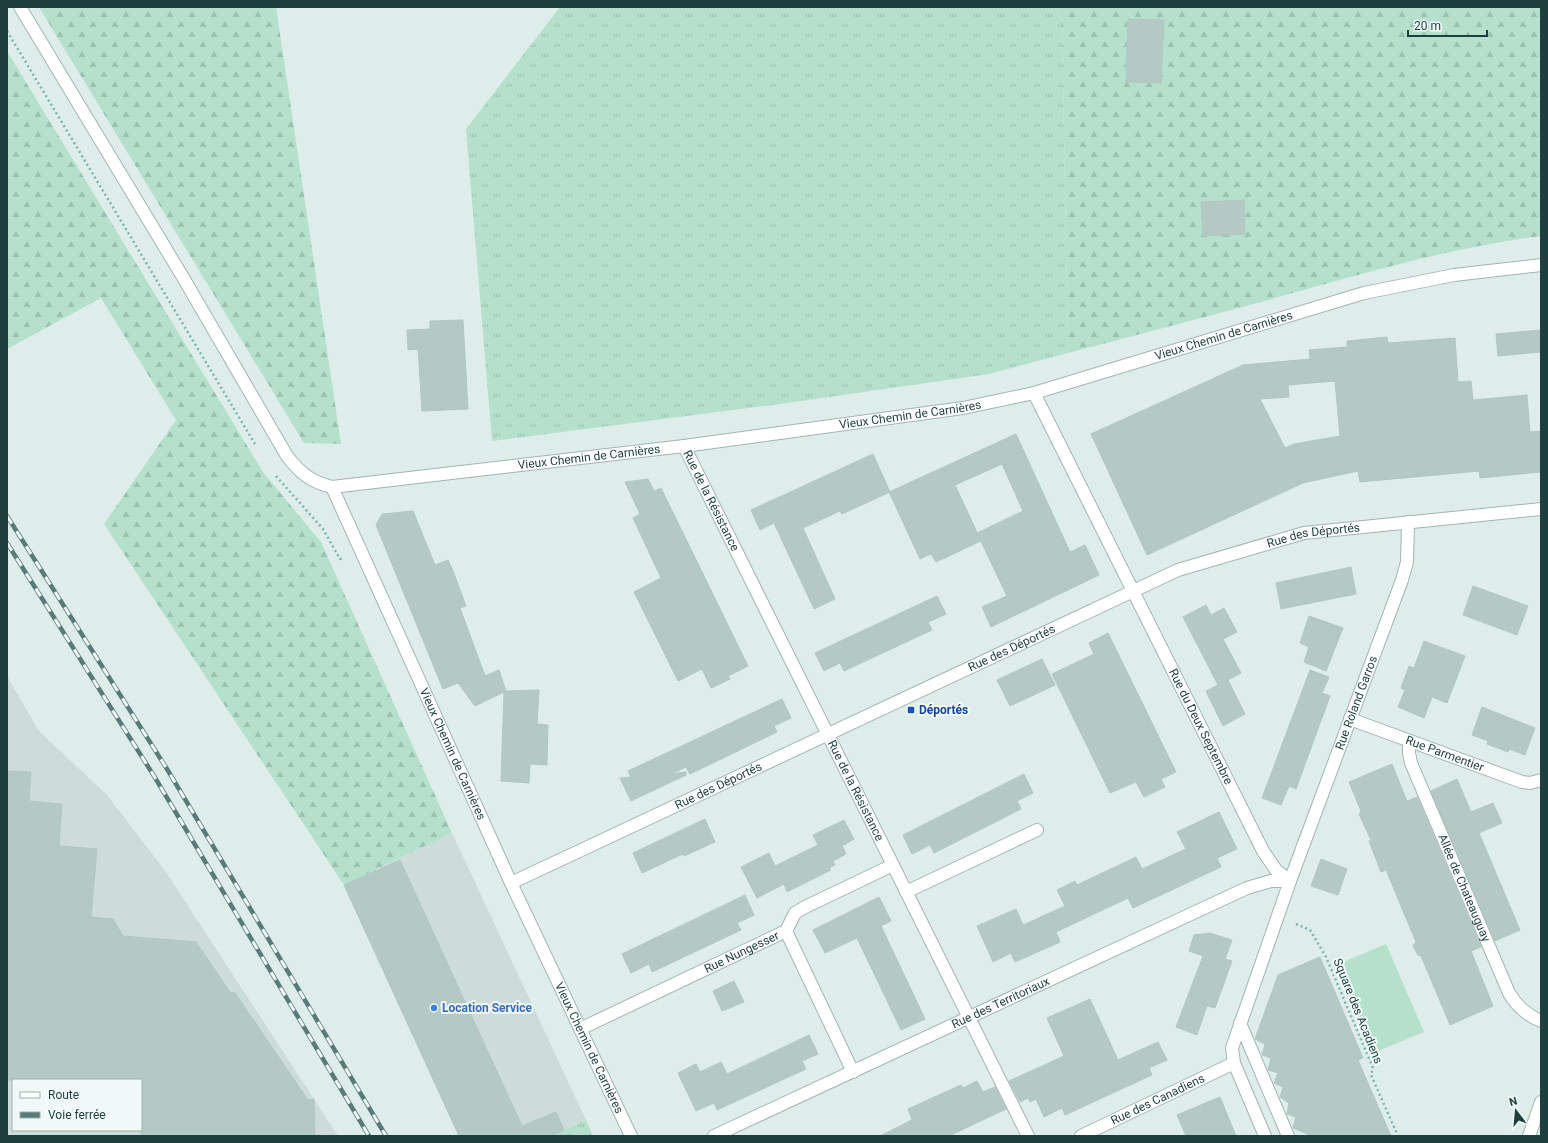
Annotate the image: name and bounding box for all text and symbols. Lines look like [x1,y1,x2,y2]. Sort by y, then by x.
scale bar [1408,12,1487,38]
text: 20 m [1414,19,1441,33]
street label: Vieux Chemin de Carnières [1153,308,1294,363]
street label: Vieux Chemin de Carnières [838,397,982,432]
street label: Vieux Chemin de Carnières [517,442,661,472]
street label: Rue de la Résistance [680,448,742,553]
street label: Rue des Déportés [1265,520,1361,551]
street label: Rue des Déportés [966,622,1057,674]
street label: Rue Roland Garros [1332,654,1380,752]
street label: Rue du Deux Septembre [1166,666,1236,787]
street label: Vieux Chemin de Carnières [417,686,489,822]
place label: Déportés [919,703,968,717]
marker: Déportés [906,705,916,715]
street label: Rue Parmentier [1404,733,1486,774]
street label: Rue de la Résistance [825,738,887,843]
street label: Rue des Déportés [673,759,764,812]
street label: Allée de Chateauguay [1435,832,1493,944]
street label: Rue Nungesser [702,928,781,976]
street label: Square des Acadiens [1330,956,1386,1066]
street label: Rue des Territoriaux [949,974,1052,1031]
street label: Vieux Chemin de Carnières [552,980,626,1116]
place label: Location Service [442,1001,533,1015]
marker: Location Service [429,1003,439,1013]
street label: Rue des Canadiens [1109,1071,1207,1128]
legend [12,1079,142,1131]
text: Route [48,1088,79,1102]
north arrow [1496,1091,1536,1131]
text: N [1508,1094,1519,1109]
text: Voie ferrée [48,1108,106,1122]

